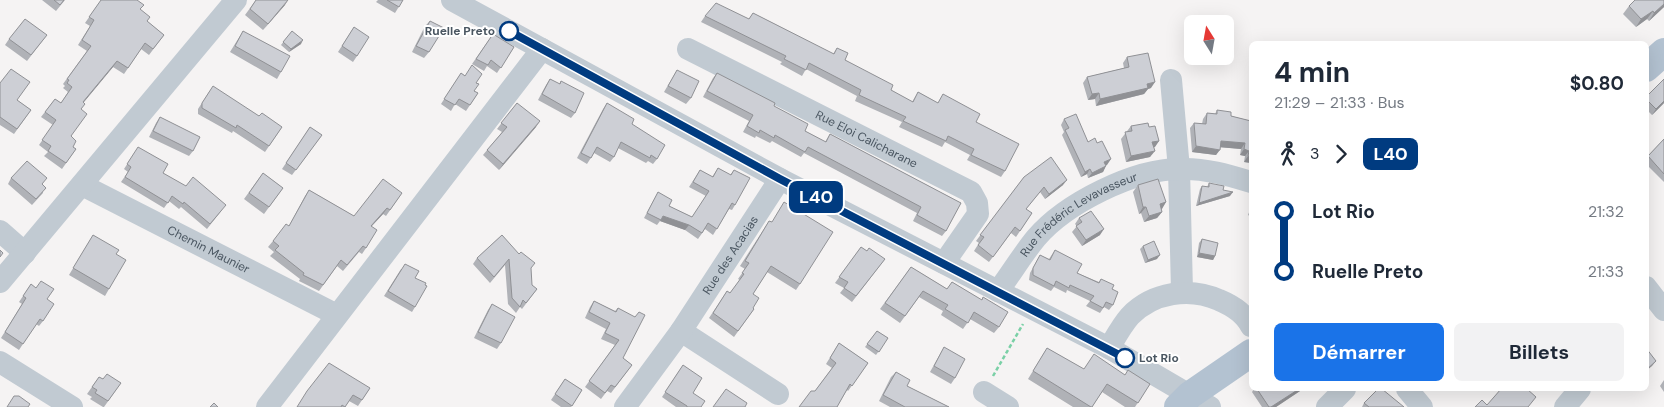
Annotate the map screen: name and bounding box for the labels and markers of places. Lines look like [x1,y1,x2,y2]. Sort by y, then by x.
marker: Ruelle Preto [499,21,519,41]
place label: Ruelle Preto [425,23,495,39]
marker: Lot Rio [1115,348,1135,368]
place label: Lot Rio [1139,350,1179,366]

